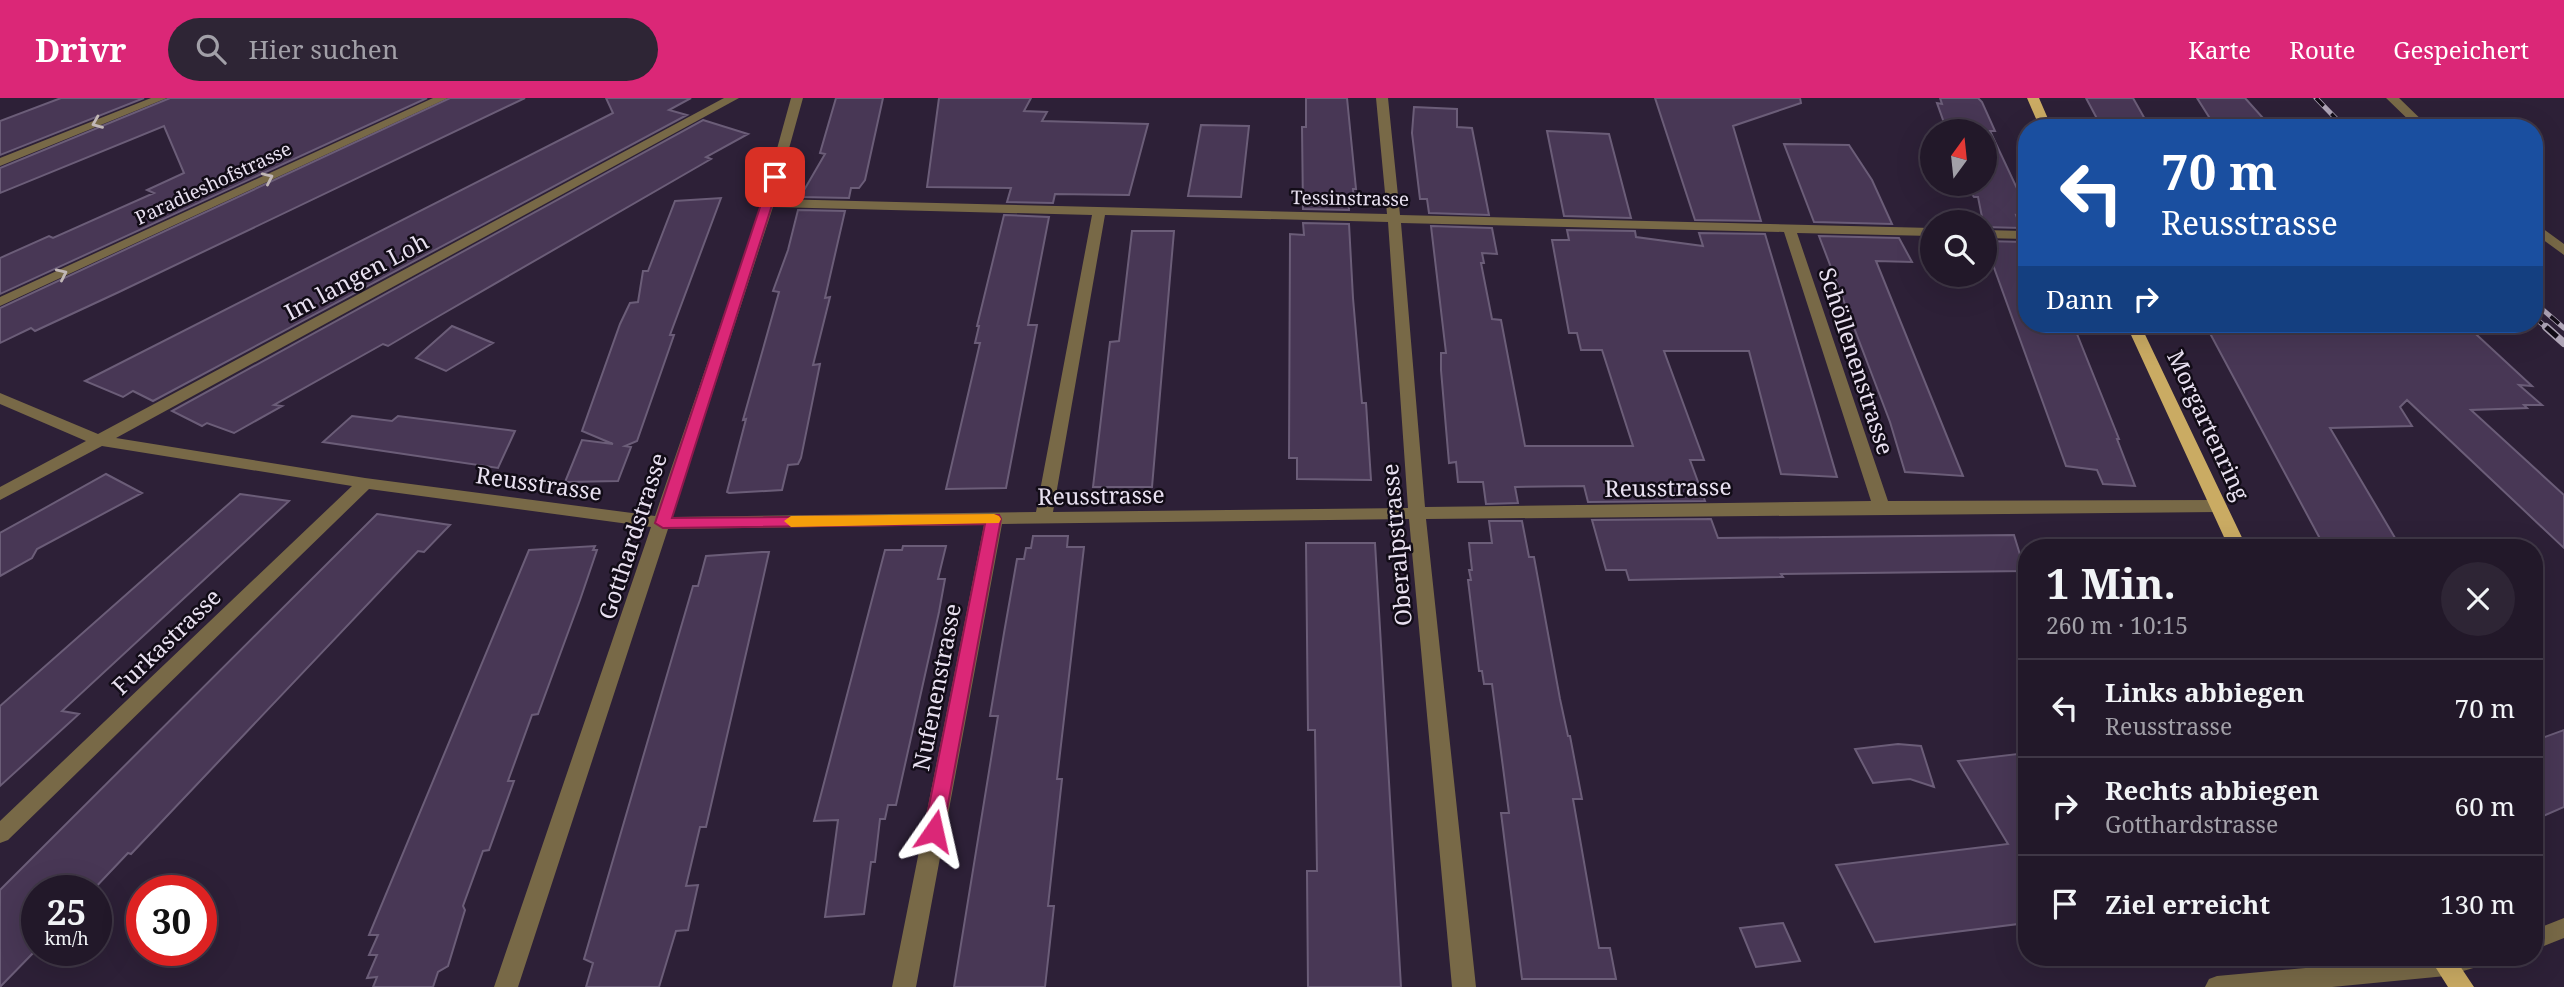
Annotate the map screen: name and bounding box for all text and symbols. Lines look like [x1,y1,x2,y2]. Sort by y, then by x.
search box [168,18,658,81]
text: Drivr [35,27,126,72]
icon: search [192,30,230,68]
text: Hier suchen [248,31,399,67]
text: Karte [2188,33,2251,66]
text: Route [2289,33,2355,66]
text: Gespeichert [2393,33,2529,66]
one-way arrow [92,115,104,129]
north arrow [1920,119,1997,196]
map controls [1920,119,1997,287]
street label: Paradieshofstrasse [131,135,295,231]
text: 70 m [2161,138,2277,204]
pin [745,147,805,207]
icon: left [2046,147,2137,238]
icon: arrive [756,158,794,196]
one-way arrow [261,172,273,186]
street label: Tessinstrasse [1291,184,1409,212]
text: Reusstrasse [2161,201,2338,244]
button: search [1920,210,1997,287]
street label: Im langen Loh [278,225,434,327]
street label: Schöllenenstrasse [1812,263,1902,459]
one-way arrow [55,268,67,282]
icon: right [2127,280,2165,318]
text: Dann [2046,281,2113,317]
street label: Morgartenring [2160,345,2258,506]
street label: Gotthardstrasse [590,449,674,623]
street label: Reusstrasse [474,458,604,508]
street label: Oberalpstrasse [1373,462,1419,628]
street label: Reusstrasse [1604,470,1732,504]
street label: Reusstrasse [1037,478,1165,512]
text: 1 Min. [2046,554,2176,611]
button: close [2441,562,2515,636]
street label: Furkastrasse [104,581,228,701]
street label: Nufenenstrasse [904,601,968,773]
text: 260 m · 10:15 [2046,609,2188,641]
text: Links abbiegen [2105,674,2304,710]
icon: left [2046,689,2084,727]
text: 70 m [2455,690,2515,726]
text: Reusstrasse [2105,710,2232,742]
text: Rechts abbiegen [2105,772,2319,808]
icon: right [2046,787,2084,825]
text: 60 m [2455,788,2515,824]
position arrow [897,794,971,868]
text: Gotthardstrasse [2105,808,2278,840]
speed limit sign: 30 [126,875,217,966]
icon: arrive [2046,885,2084,923]
text: Ziel erreicht [2105,886,2270,922]
text: 130 m [2440,886,2515,922]
text: 25 [47,888,86,935]
text: km/h [44,926,89,950]

